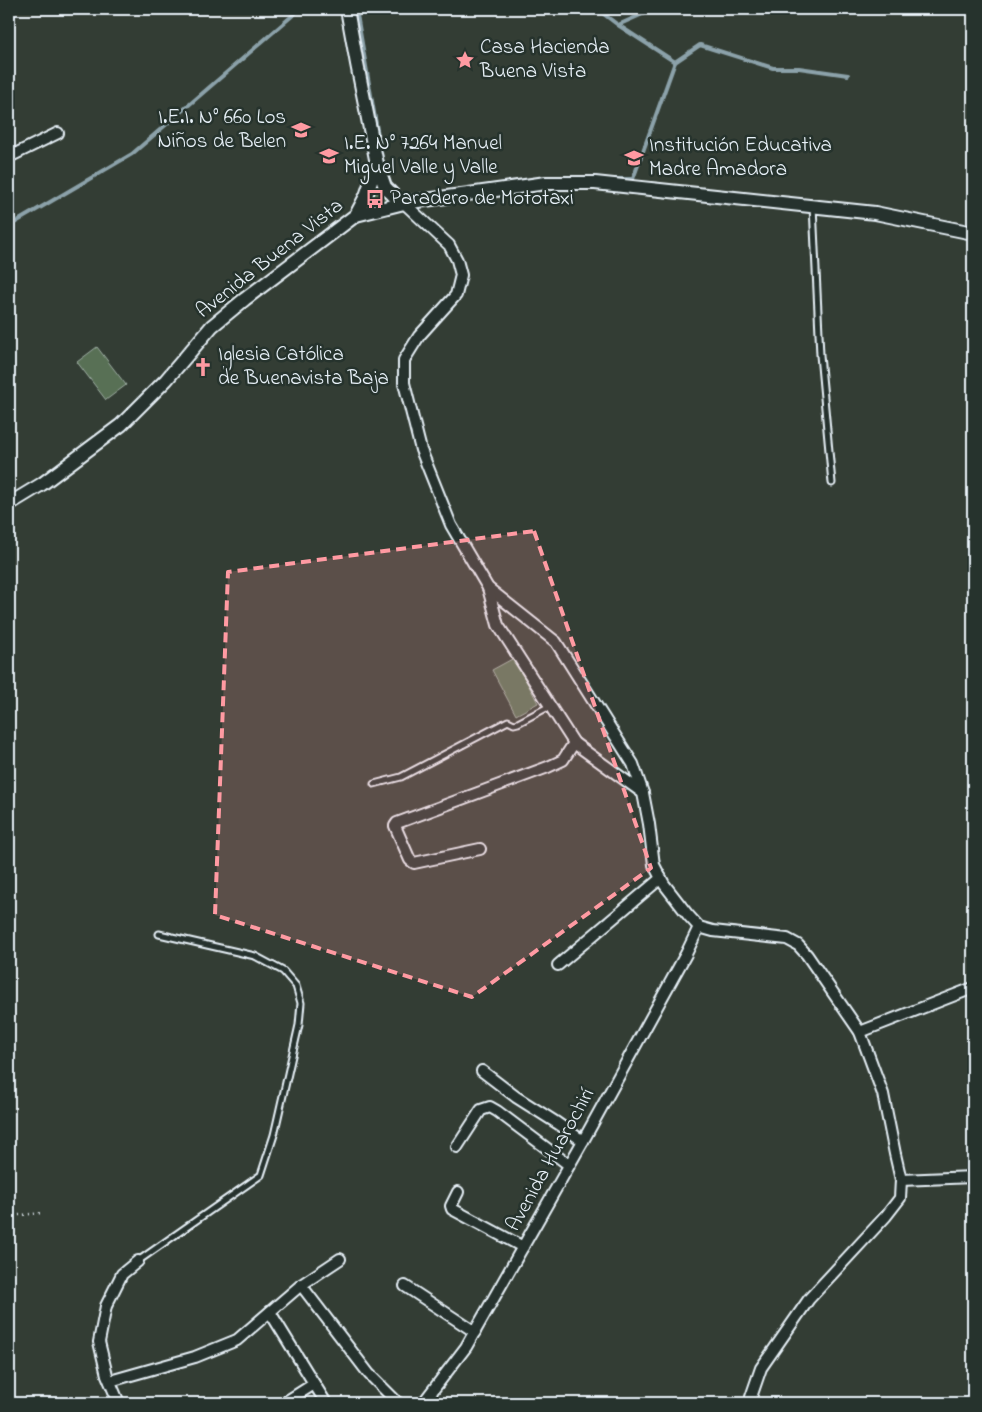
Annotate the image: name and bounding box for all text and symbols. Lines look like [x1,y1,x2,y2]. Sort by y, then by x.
place label: Casa Hacienda Buena Vista [479,33,610,87]
place icon: Casa Hacienda Buena Vista [454,49,476,71]
place label: I.E.I. N° 660 Los Niños de Belen [158,103,286,157]
school or university icon: I.E.I. N° 660 Los Niños de Belen [290,119,312,141]
place label: I.E. N° 7264 Manuel Miguel Valle y Valle [344,129,502,185]
place label: Institución Educativa Madre Amadora [649,131,832,185]
school or university icon: I.E. N° 7264 Manuel Miguel Valle y Valle [318,145,340,167]
school or university icon: Institución Educativa Madre Amadora [623,147,645,169]
place label: Paradero de Mototaxi [390,184,574,214]
bus stop icon: Paradero de Mototaxi [364,188,386,210]
street label: Avenida Buena Vista [190,192,350,326]
place label: Iglesia Católica de Buenavista Baja [218,340,389,394]
church icon: Iglesia Católica de Buenavista Baja [192,356,214,378]
street label: Avenida Huarochirí [499,1083,603,1237]

